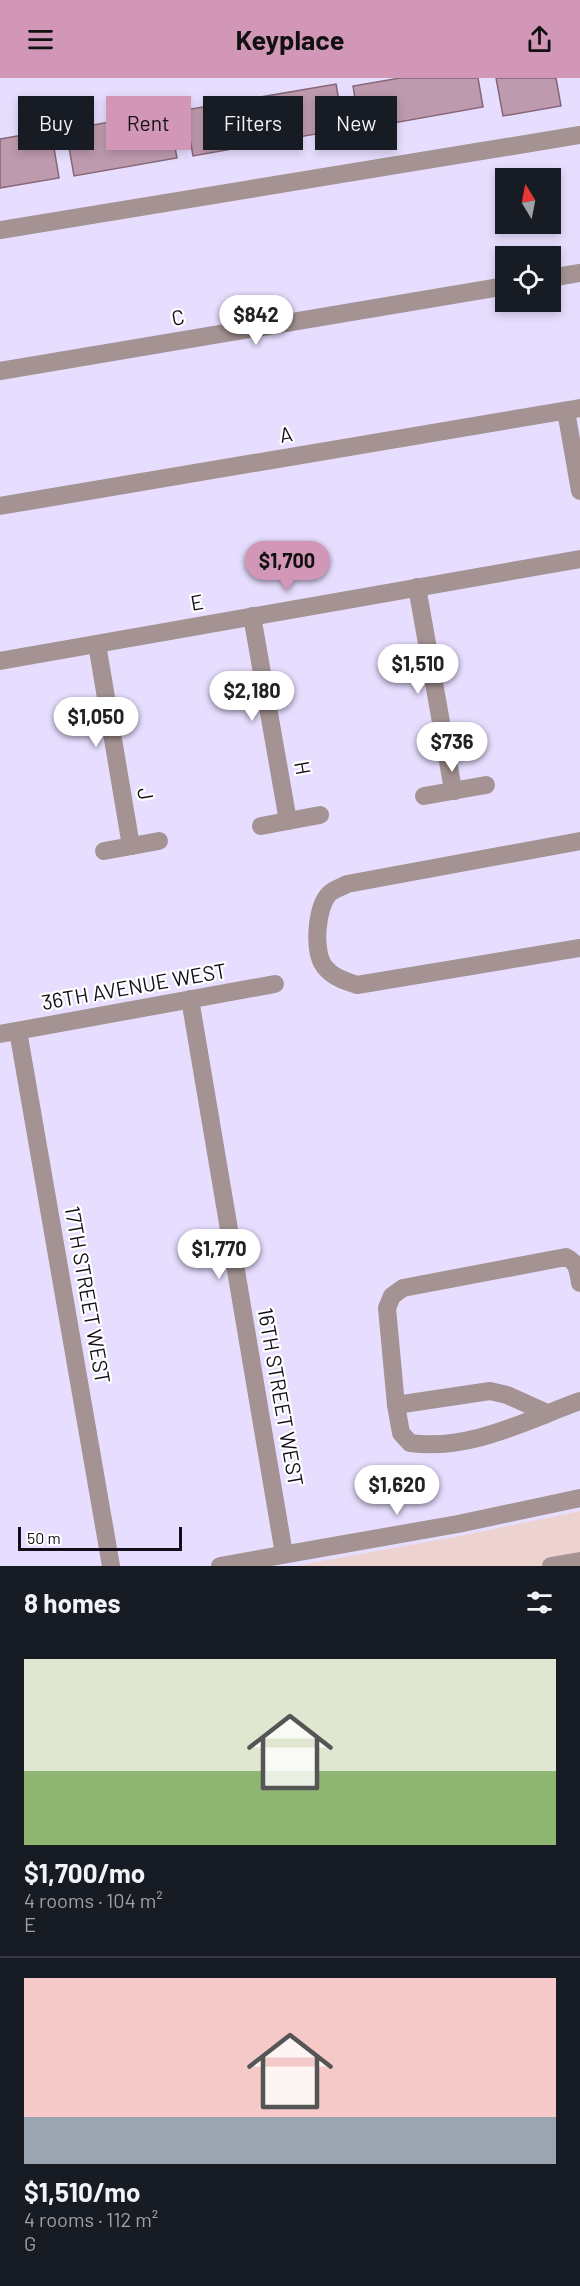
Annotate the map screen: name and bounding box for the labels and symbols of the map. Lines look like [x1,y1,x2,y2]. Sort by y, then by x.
north arrow [495,168,561,234]
pin: $842 [220,295,292,346]
street label: C [169,303,186,330]
street label: A [277,420,294,447]
pin: $1,700 [238,541,336,592]
street label: E [188,588,205,615]
pin: $1,510 [369,644,467,695]
pin: $2,180 [203,671,301,722]
pin: $1,050 [47,697,145,748]
pin: $736 [416,722,488,773]
street label: H [290,759,317,777]
street label: J [133,786,160,802]
street label: 36TH AVENUE WEST [39,957,228,1014]
street label: 17TH STREET WEST [61,1204,116,1386]
pin: $1,770 [170,1229,268,1280]
street label: 16TH STREET WEST [253,1306,309,1488]
pin: $1,620 [348,1465,446,1516]
scale bar [18,1524,182,1552]

